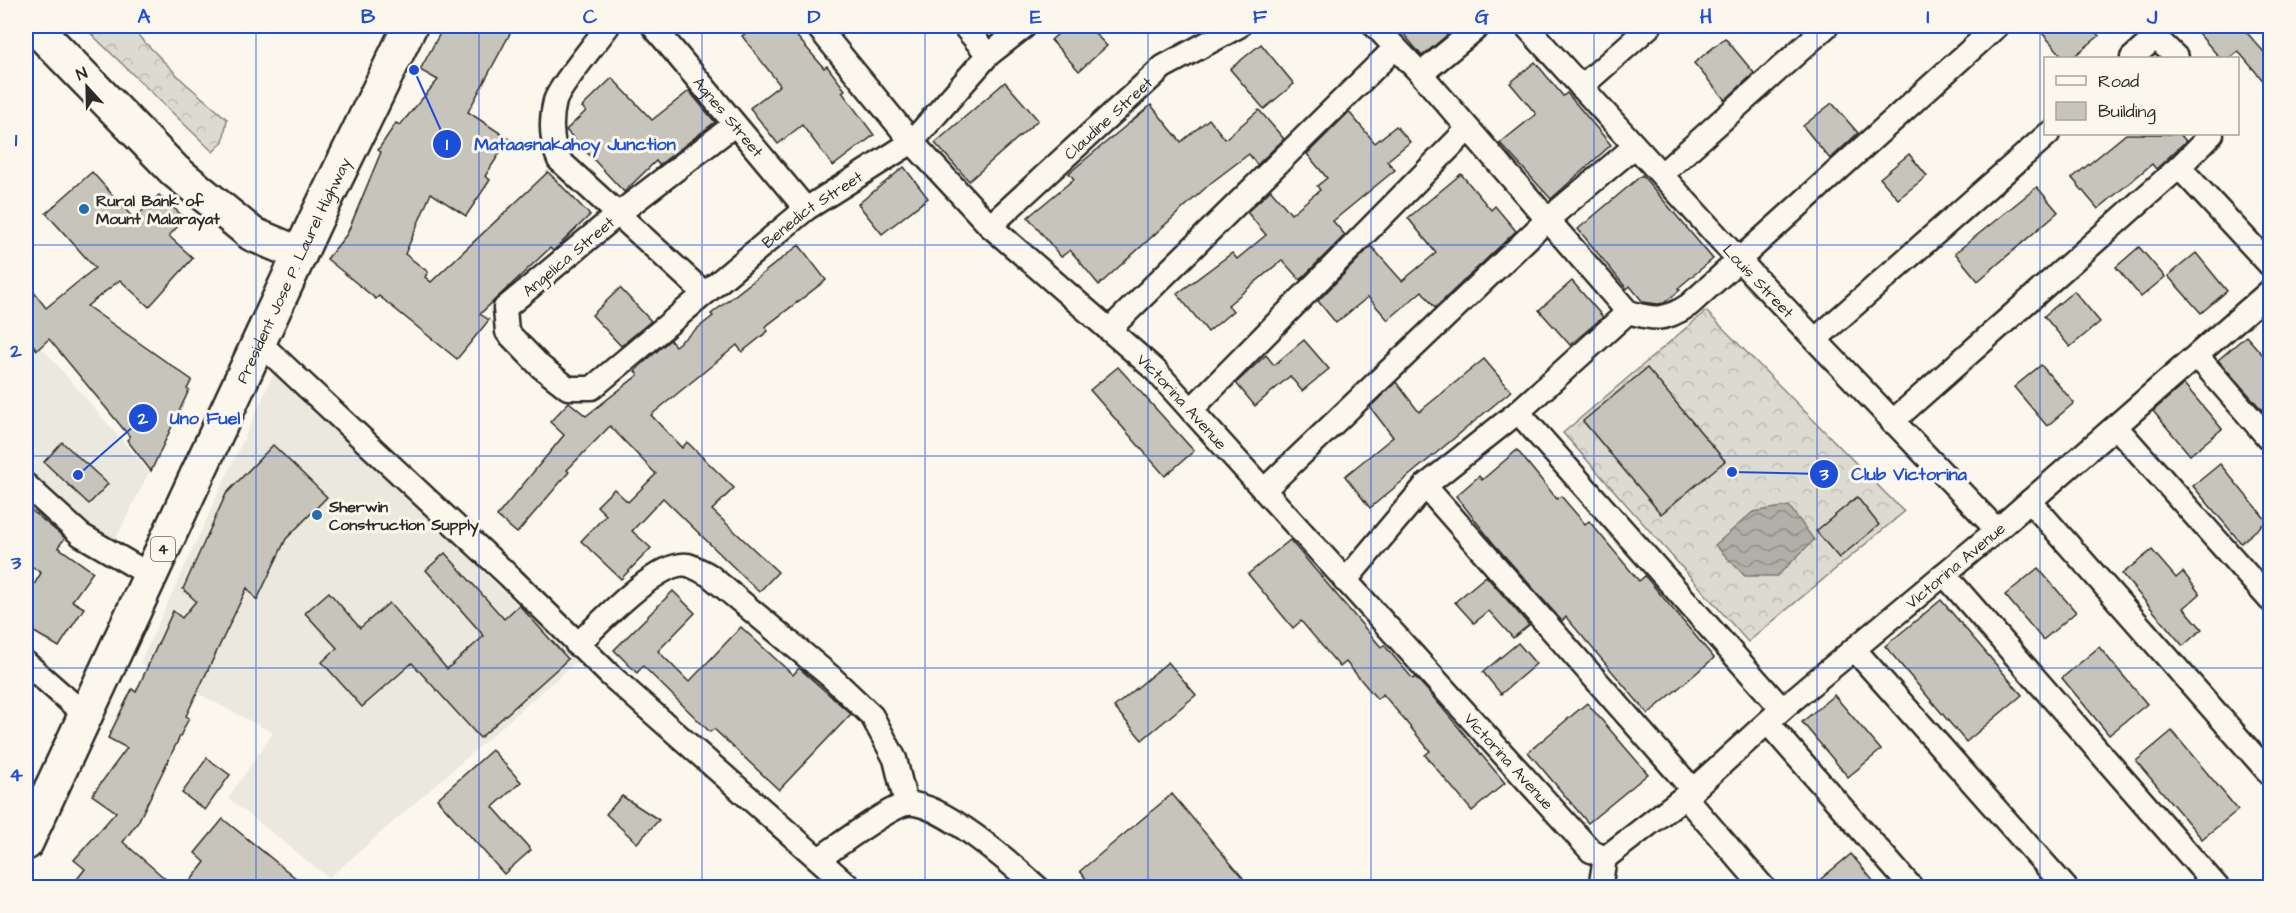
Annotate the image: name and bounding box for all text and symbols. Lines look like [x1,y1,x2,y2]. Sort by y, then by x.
text: A [138,3,151,31]
text: B [361,3,376,31]
text: C [583,3,598,31]
text: D [808,3,821,31]
text: E [1030,3,1042,31]
text: F [1253,3,1268,31]
text: G [1475,3,1489,31]
text: H [1700,3,1712,31]
text: I [1926,3,1930,31]
text: J [2146,3,2158,31]
north arrow [57,57,117,117]
legend [2044,57,2239,135]
text: N [73,62,91,86]
text: Road [2098,69,2139,94]
street label: Agnes Street [688,72,768,163]
street label: Claudine Street [1059,72,1158,165]
text: Building [2098,99,2156,125]
text: 1 [15,126,18,154]
callout: Mataasnakahoy Junction [432,126,687,162]
text: 1 [446,132,449,157]
text: Mataasnakahoy Junction [474,132,676,158]
street label: President Jose P. Laurel Highway [231,154,357,387]
street label: Benedict Street [757,166,867,254]
place label: Rural Bank of Mount Malarayat [96,190,220,231]
marker: Rural Bank of Mount Malarayat [77,202,91,216]
street label: Angelica Street [518,211,620,303]
street label: Louis Street [1718,240,1799,323]
text: 2 [9,337,22,365]
street label: Victorina Avenue [1132,349,1232,455]
callout: Uno Fuel [128,400,252,436]
text: 2 [137,406,149,431]
text: Uno Fuel [170,406,240,431]
callout: Club Victorina [1809,456,1979,492]
text: 3 [1818,462,1829,487]
text: Club Victorina [1851,462,1968,487]
place label: Sherwin Construction Supply [328,496,479,537]
marker: Sherwin Construction Supply [310,508,324,522]
street label: Victorina Avenue [1901,518,2011,614]
road number: 4 [151,537,175,561]
text: 3 [10,549,22,577]
street label: Victorina Avenue [1459,708,1558,815]
text: 4 [9,761,23,789]

